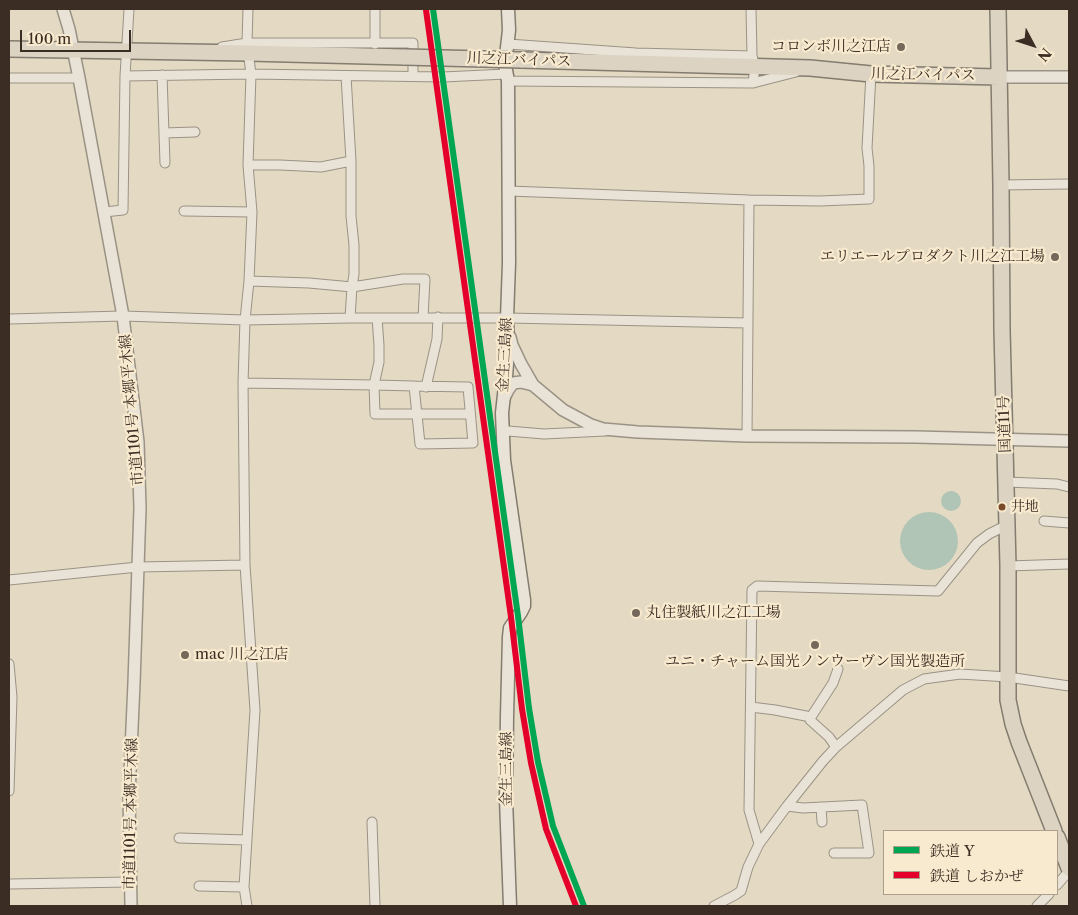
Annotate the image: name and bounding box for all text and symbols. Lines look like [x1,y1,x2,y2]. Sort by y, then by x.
scale bar [22,20,134,52]
north arrow [1008,20,1058,70]
text: 100 m [28,29,71,48]
place label: コロンボ川之江店 [771,38,891,56]
marker: コロンボ川之江店 [895,41,907,53]
text: N [1034,44,1055,65]
street label: 川之江バイパス [466,49,572,71]
street label: 川之江バイパス [870,65,976,85]
place label: エリエールプロダクト川之江工場 [820,248,1045,266]
marker: エリエールプロダクト川之江工場 [1049,251,1061,263]
street label: 金生三島線 [494,317,516,393]
street label: 市道1101号 本郷平木線 [116,333,148,487]
street label: 国道11号 [995,395,1015,453]
place label: 井地 [1011,499,1039,515]
marker: 井地 [997,502,1007,512]
place label: 丸住製紙川之江工場 [646,604,781,622]
marker: 丸住製紙川之江工場 [630,607,642,619]
marker: ユニ・チャーム国光ノンウーヴン国光製造所 [809,639,821,651]
place label: mac 川之江店 [195,646,289,664]
marker: mac 川之江店 [179,649,191,661]
place label: ユニ・チャーム国光ノンウーヴン国光製造所 [665,653,965,671]
street label: 金生三島線 [498,732,516,806]
street label: 市道1101号 本郷平木線 [121,738,141,890]
legend [883,830,1058,895]
text: 鉄道 Y [930,841,975,860]
text: 鉄道 しおかぜ [930,866,1024,885]

